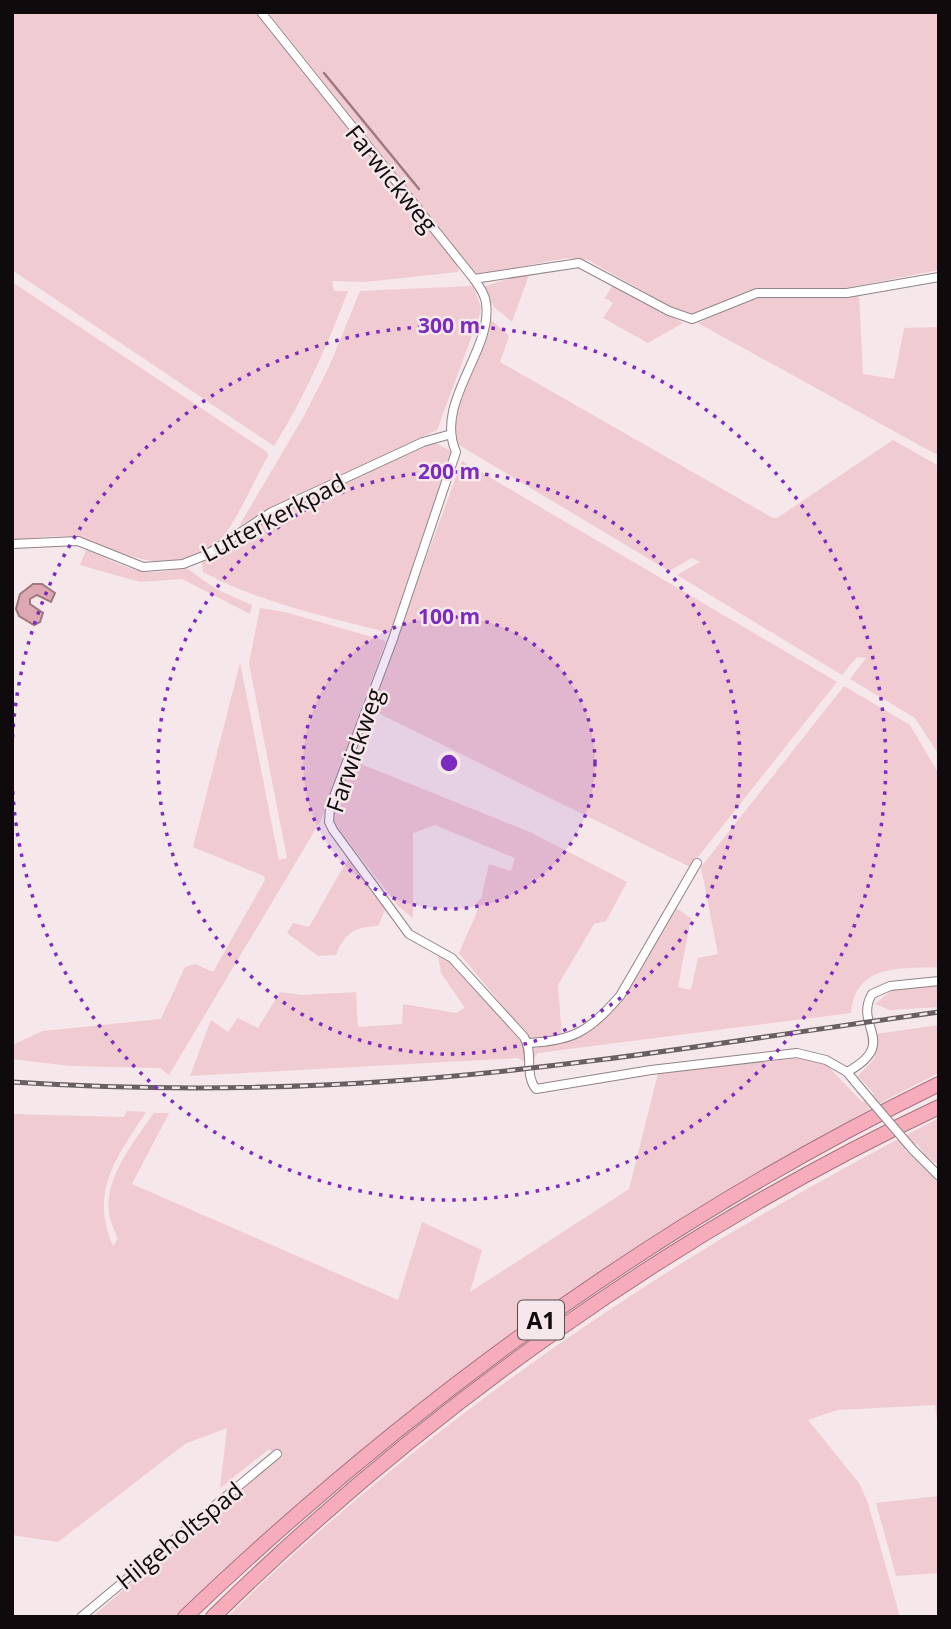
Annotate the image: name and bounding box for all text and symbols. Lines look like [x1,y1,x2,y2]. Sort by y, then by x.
street label: Farwickweg [338,117,446,239]
text: 300 m [418,311,480,339]
text: 200 m [418,457,480,485]
street label: Lutterkerkpad [195,465,351,569]
text: 100 m [418,602,480,630]
street label: Farwickweg [317,683,391,817]
centre of rings [437,751,461,775]
road number: A1 [518,1301,564,1340]
street label: Hilgeholtspad [109,1474,249,1596]

